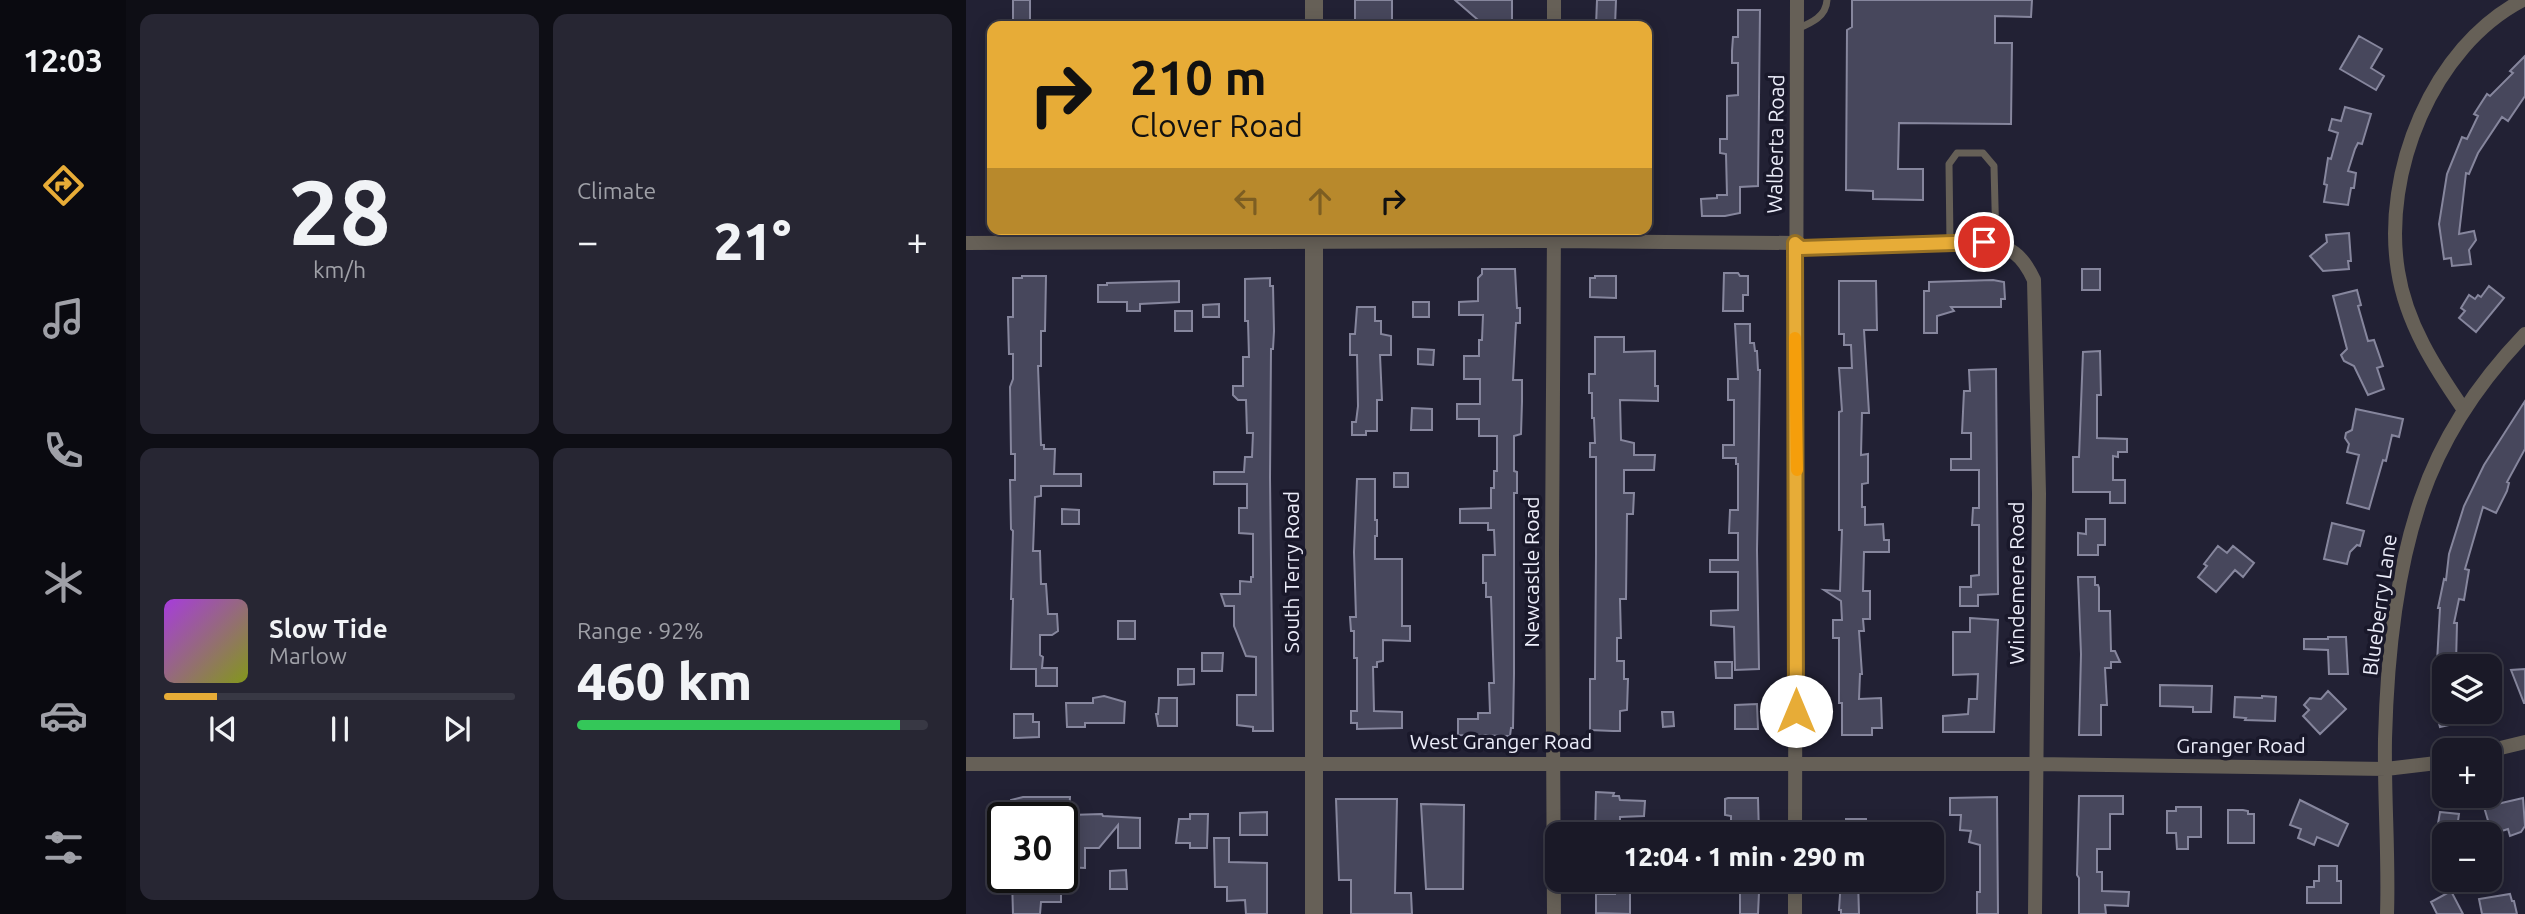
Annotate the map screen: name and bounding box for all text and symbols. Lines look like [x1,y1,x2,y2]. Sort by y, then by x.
text: 12:03 [23,42,103,78]
icon: right [1015,49,1106,140]
text: 210 m [1130,49,1267,104]
street label: Walberta Road [1762,74,1788,214]
text: Clover Road [1130,107,1303,143]
text: 28 [288,160,391,262]
icon: directions [39,161,88,210]
text: Climate [577,178,656,203]
icon: left [1228,182,1266,220]
icon: ahead [1301,182,1339,220]
icon: right [1374,182,1412,220]
text: 21° [714,212,791,270]
pin [1954,212,2014,272]
text: − [577,220,598,262]
text: + [907,220,928,262]
icon: arrive [1965,223,2003,261]
text: km/h [313,257,366,282]
icon: music [39,294,88,343]
icon: phone [39,426,88,475]
street label: South Terry Road [1279,491,1303,653]
street label: Newcastle Road [1519,496,1543,648]
street label: Windemere Road [2004,501,2028,665]
street label: Blueberry Lane [2357,533,2401,677]
icon: climate [39,558,88,607]
text: Slow Tide [269,614,388,643]
text: Range · 92% [577,618,704,643]
text: Marlow [269,643,347,668]
text: 460 km [577,652,752,710]
map controls [2432,654,2502,892]
button: layers [2432,654,2502,724]
position arrow [1759,674,1833,748]
icon: car [39,691,88,740]
icon: previous [204,710,242,748]
icon: pause [321,710,359,748]
icon: next [438,710,476,748]
street label: West Granger Road [1410,729,1592,753]
street label: Granger Road [2176,733,2306,757]
button: + [2432,738,2502,808]
speed limit sign: 30 [987,802,1078,893]
button: − [2432,822,2502,892]
icon: filters [39,823,88,872]
text: 12:04 · 1 min · 290 m [1624,842,1865,871]

